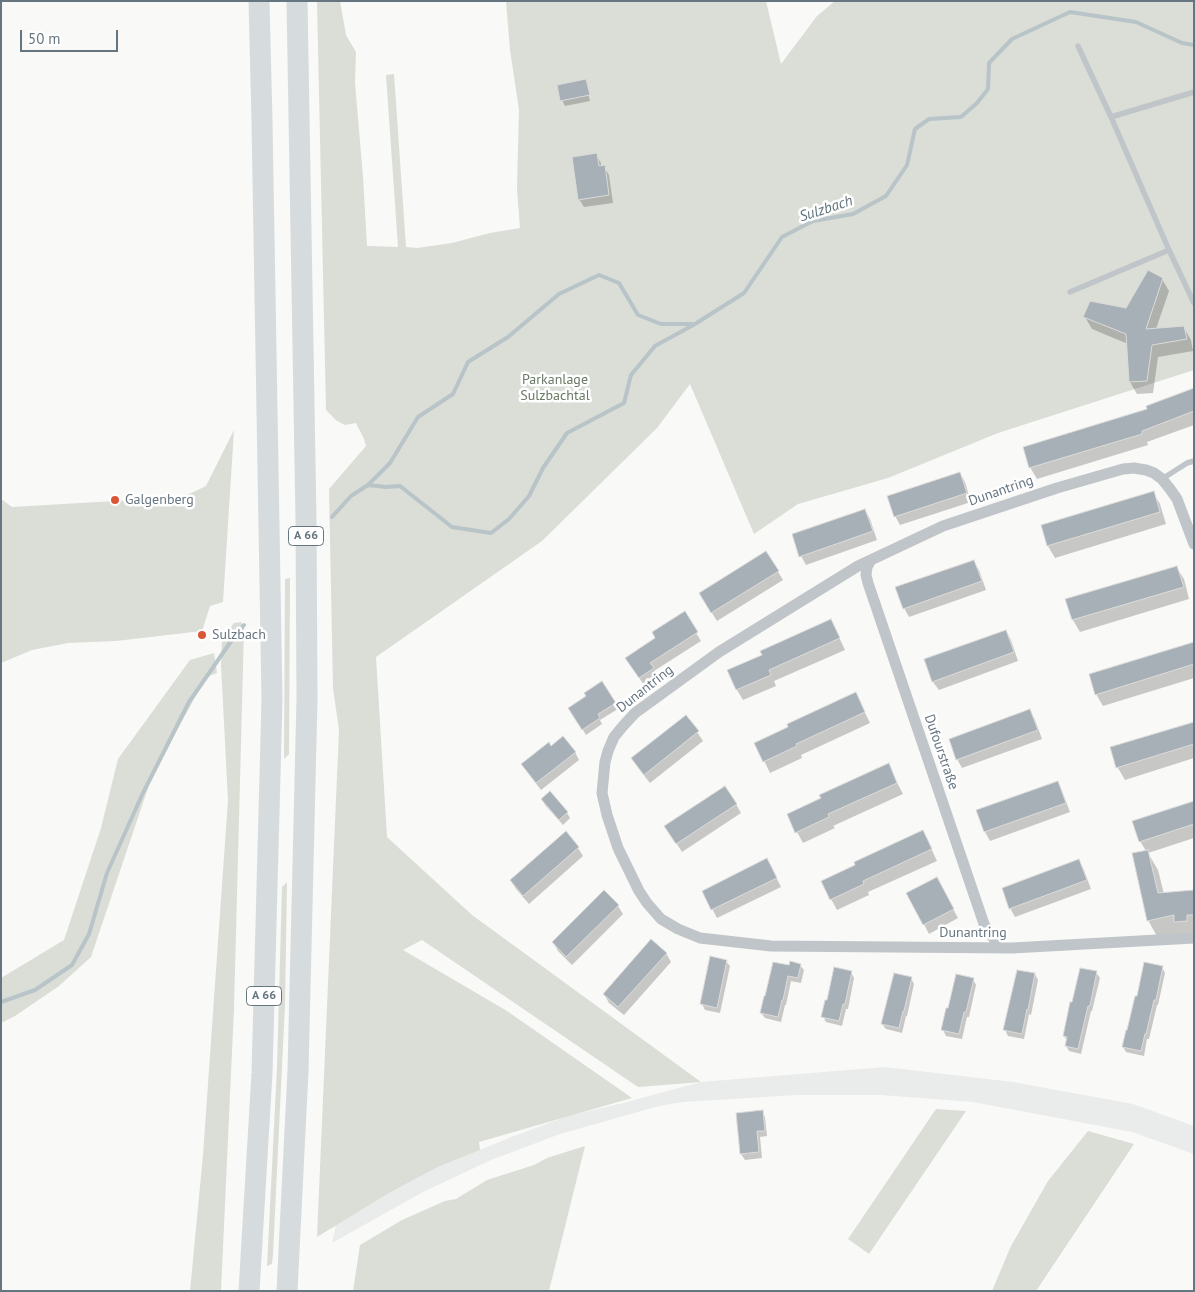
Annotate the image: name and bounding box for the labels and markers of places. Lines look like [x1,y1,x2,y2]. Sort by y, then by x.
place label: Galgenberg [125,492,194,508]
marker: Galgenberg [109,494,121,506]
place label: Sulzbach [212,627,266,643]
marker: Sulzbach [196,629,208,641]

